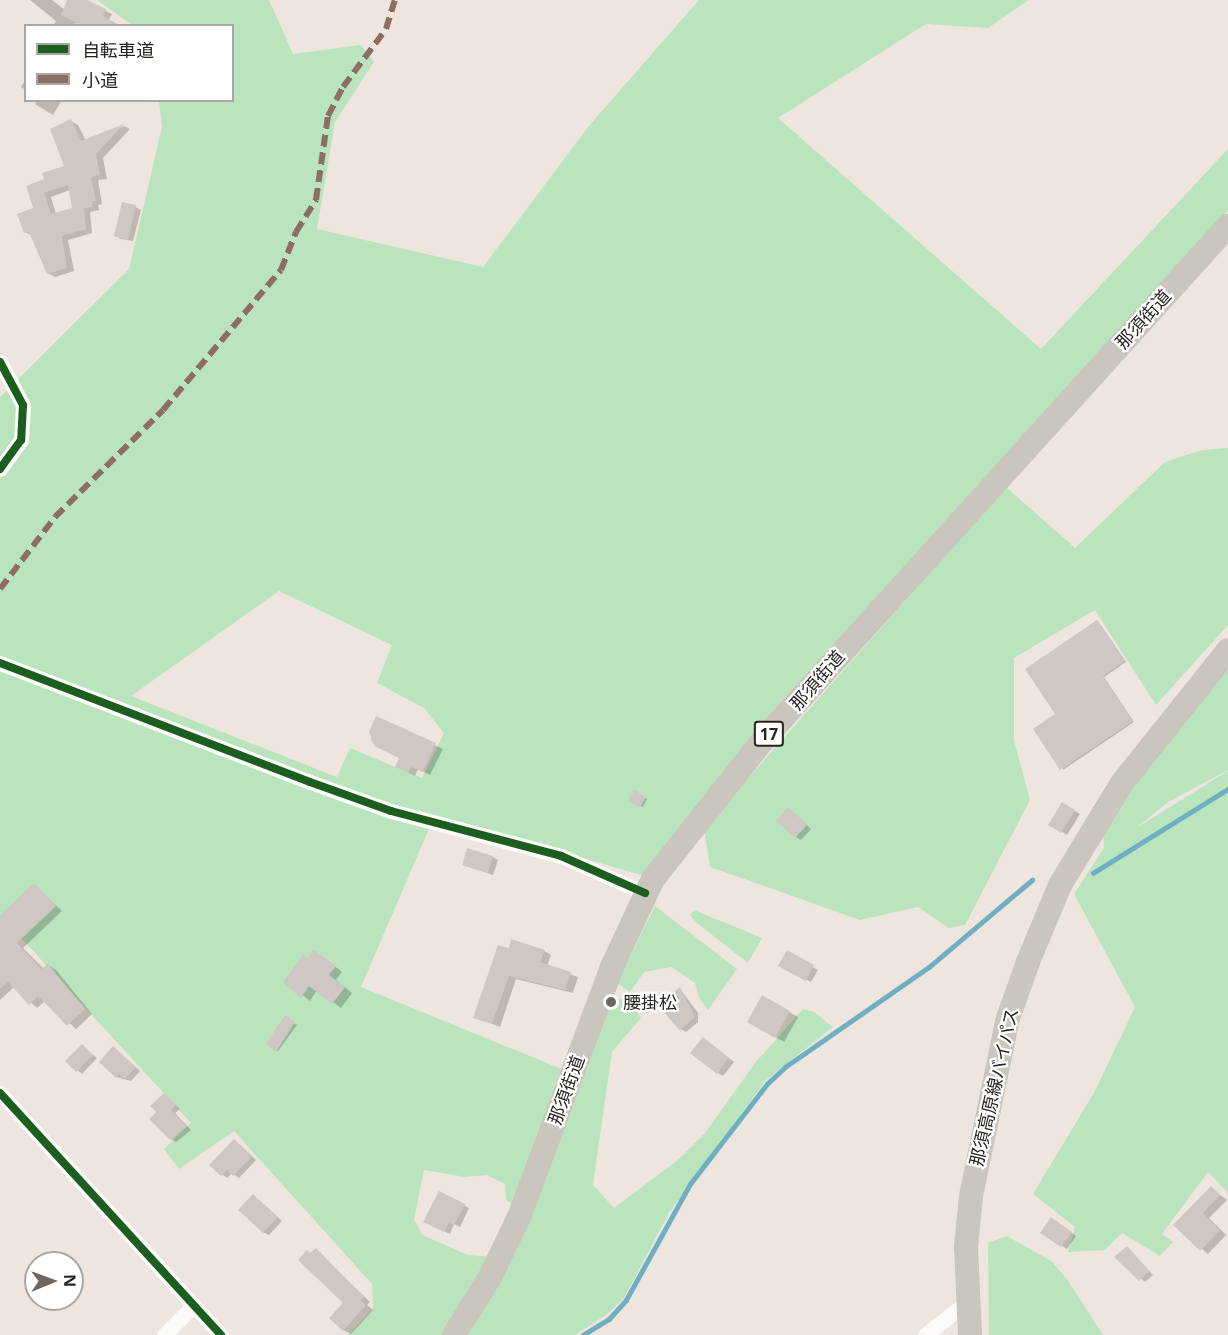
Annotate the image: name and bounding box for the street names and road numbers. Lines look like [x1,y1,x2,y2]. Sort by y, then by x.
street label: 那須街道 [1111,285,1175,353]
street label: 那須街道 [785,646,849,714]
road number: 17 [752,721,786,747]
street label: 那須高原線バイパス [965,1006,1023,1168]
street label: 那須街道 [544,1052,588,1128]

